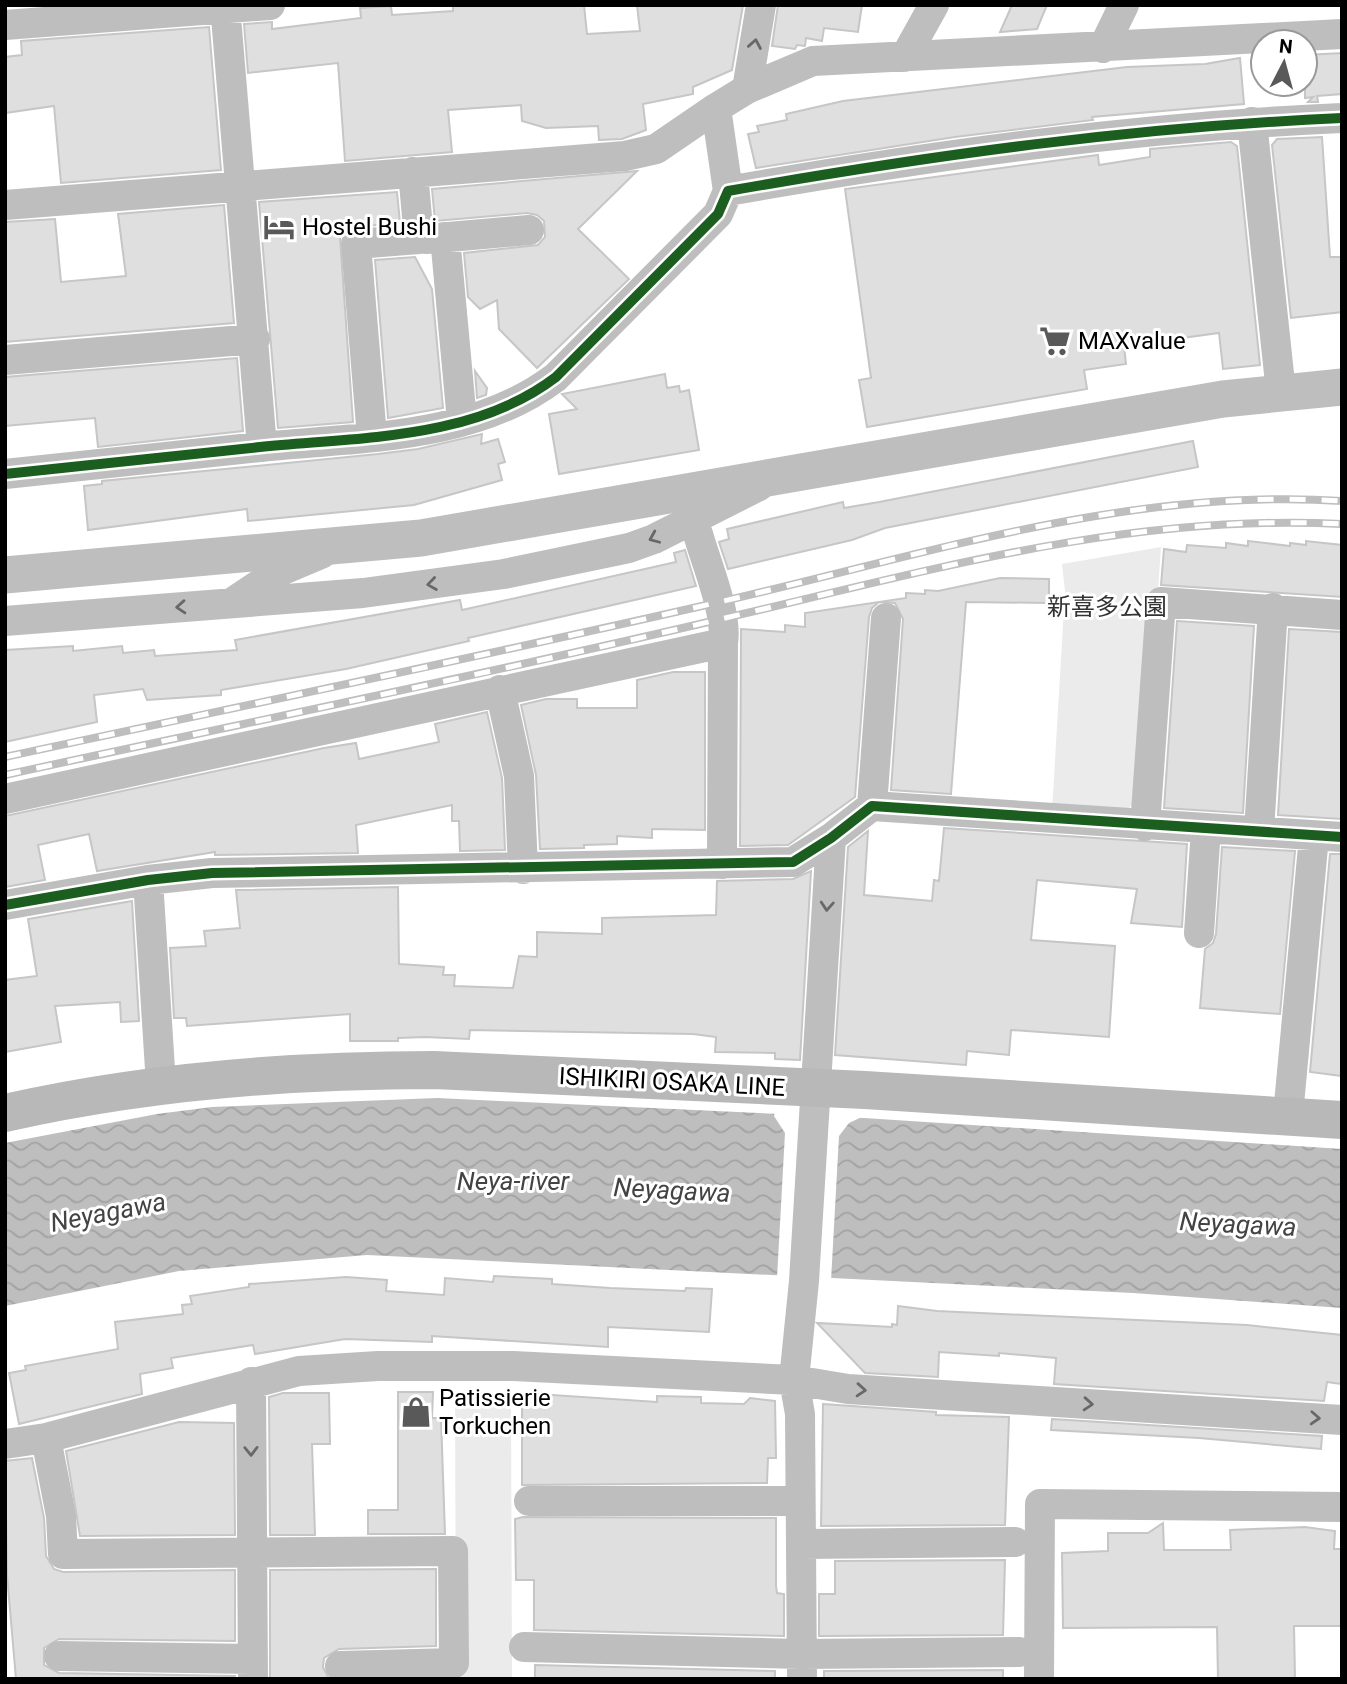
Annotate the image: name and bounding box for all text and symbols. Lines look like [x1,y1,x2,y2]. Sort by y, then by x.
north arrow [1249,28,1319,98]
text: N [1278,34,1294,59]
one-way arrow [747,39,762,50]
hotel icon: Hostel Bushi [262,210,296,244]
place label: Hostel Bushi [302,213,437,241]
supermarket icon: MAXvalue [1038,324,1072,358]
place label: MAXvalue [1078,327,1186,355]
one-way arrow [649,530,662,544]
one-way arrow [426,576,438,591]
park label: 新喜多公園 [1047,593,1167,621]
one-way arrow [175,599,186,614]
one-way arrow [820,901,835,912]
street label: ISHIKIRI OSAKA LINE [558,1062,786,1102]
water label: Neya-river [457,1166,571,1196]
water label: Neyagawa [613,1172,731,1208]
water label: Neyagawa [48,1186,168,1238]
water label: Neyagawa [1179,1206,1297,1242]
one-way arrow [856,1382,867,1397]
place label: Patissierie Torkuchen [439,1384,551,1440]
shop icon: Patissierie Torkuchen [399,1395,433,1429]
one-way arrow [1083,1397,1094,1412]
one-way arrow [1310,1410,1321,1425]
one-way arrow [243,1446,259,1456]

